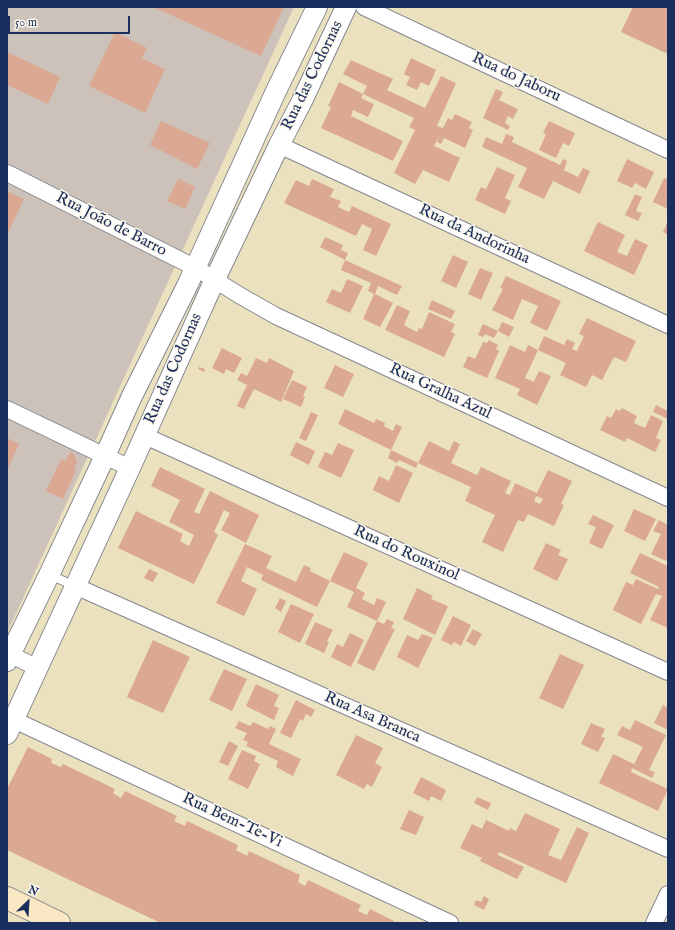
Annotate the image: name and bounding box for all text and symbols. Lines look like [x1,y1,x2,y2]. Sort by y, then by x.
scale bar [10,8,132,34]
text: 50 m [15,15,37,30]
street label: Rua das Codornas [278,18,348,134]
street label: Rua do Jaboru [469,49,563,107]
street label: Rua João de Barro [52,189,170,261]
street label: Rua da Andorinha [415,201,533,269]
street label: Rua das Codornas [141,311,207,427]
street label: Rua Gralha Azul [386,360,494,424]
street label: Rua do Rouxinol [350,522,462,586]
street label: Rua Asa Branca [321,688,423,748]
street label: Rua Bem-Te-Vi [179,789,285,853]
north arrow [8,882,48,922]
text: N [26,883,40,899]

